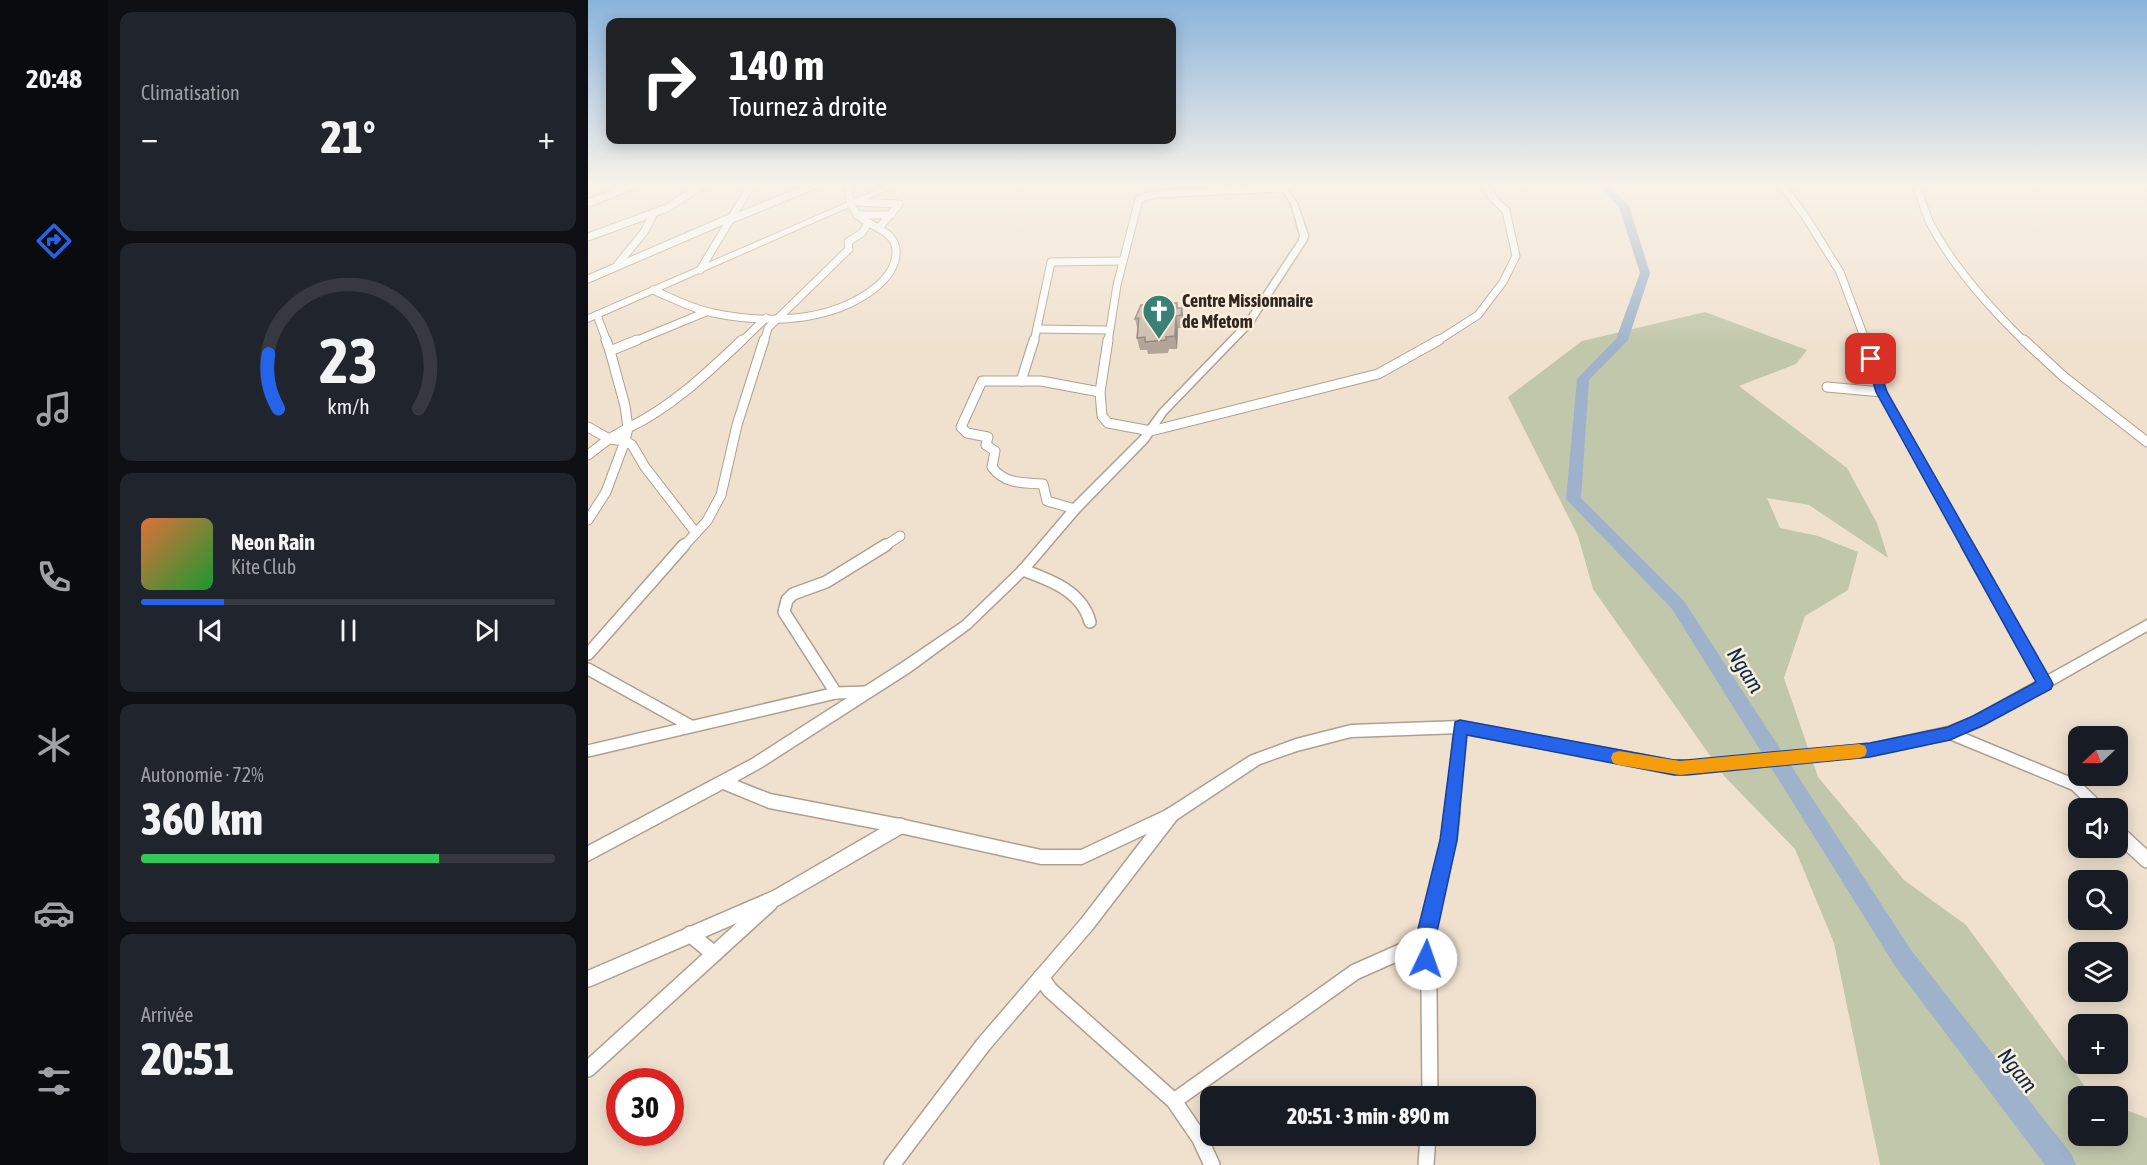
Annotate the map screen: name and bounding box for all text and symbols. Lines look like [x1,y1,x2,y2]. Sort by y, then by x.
text: 140 m [729,41,824,89]
icon: right [630,42,708,120]
text: 20:48 [26,63,82,94]
text: Climatisation [141,81,240,104]
text: Tournez à droite [729,91,887,122]
text: 21° [321,111,375,163]
text: − [141,118,158,156]
text: + [538,118,555,156]
icon: directions [33,220,75,262]
place label: Centre Missionnaire de Mfetom [1182,290,1313,332]
church icon: Centre Missionnaire de Mfetom [1141,293,1177,340]
text: 23 [319,325,377,396]
pin [1845,333,1896,384]
icon: arrive [1854,342,1887,375]
icon: music [33,388,75,430]
text: km/h [327,394,369,419]
text: Neon Rain [231,529,315,555]
text: Kite Club [231,555,296,578]
icon: phone [33,556,75,598]
icon: previous [194,614,227,647]
icon: pause [332,614,365,647]
icon: next [470,614,503,647]
water label: Ngam [1722,642,1770,698]
icon: climate [33,724,75,766]
north arrow [2068,726,2128,786]
map controls [2068,726,2128,1146]
text: Autonomie · 72% [141,763,264,786]
text: 360 km [141,793,263,845]
button: sound [2068,798,2128,858]
button: search [2068,870,2128,930]
icon: car [33,892,75,934]
position arrow [1394,927,1458,991]
button: layers [2068,942,2128,1002]
text: Arrivée [141,1003,193,1026]
button: + [2068,1014,2128,1074]
text: 20:51 [141,1033,235,1085]
water label: Ngam [1993,1043,2043,1097]
icon: filters [33,1060,75,1102]
speed limit sign: 30 [606,1068,684,1146]
button: − [2068,1086,2128,1146]
text: 20:51 · 3 min · 890 m [1287,1103,1449,1129]

